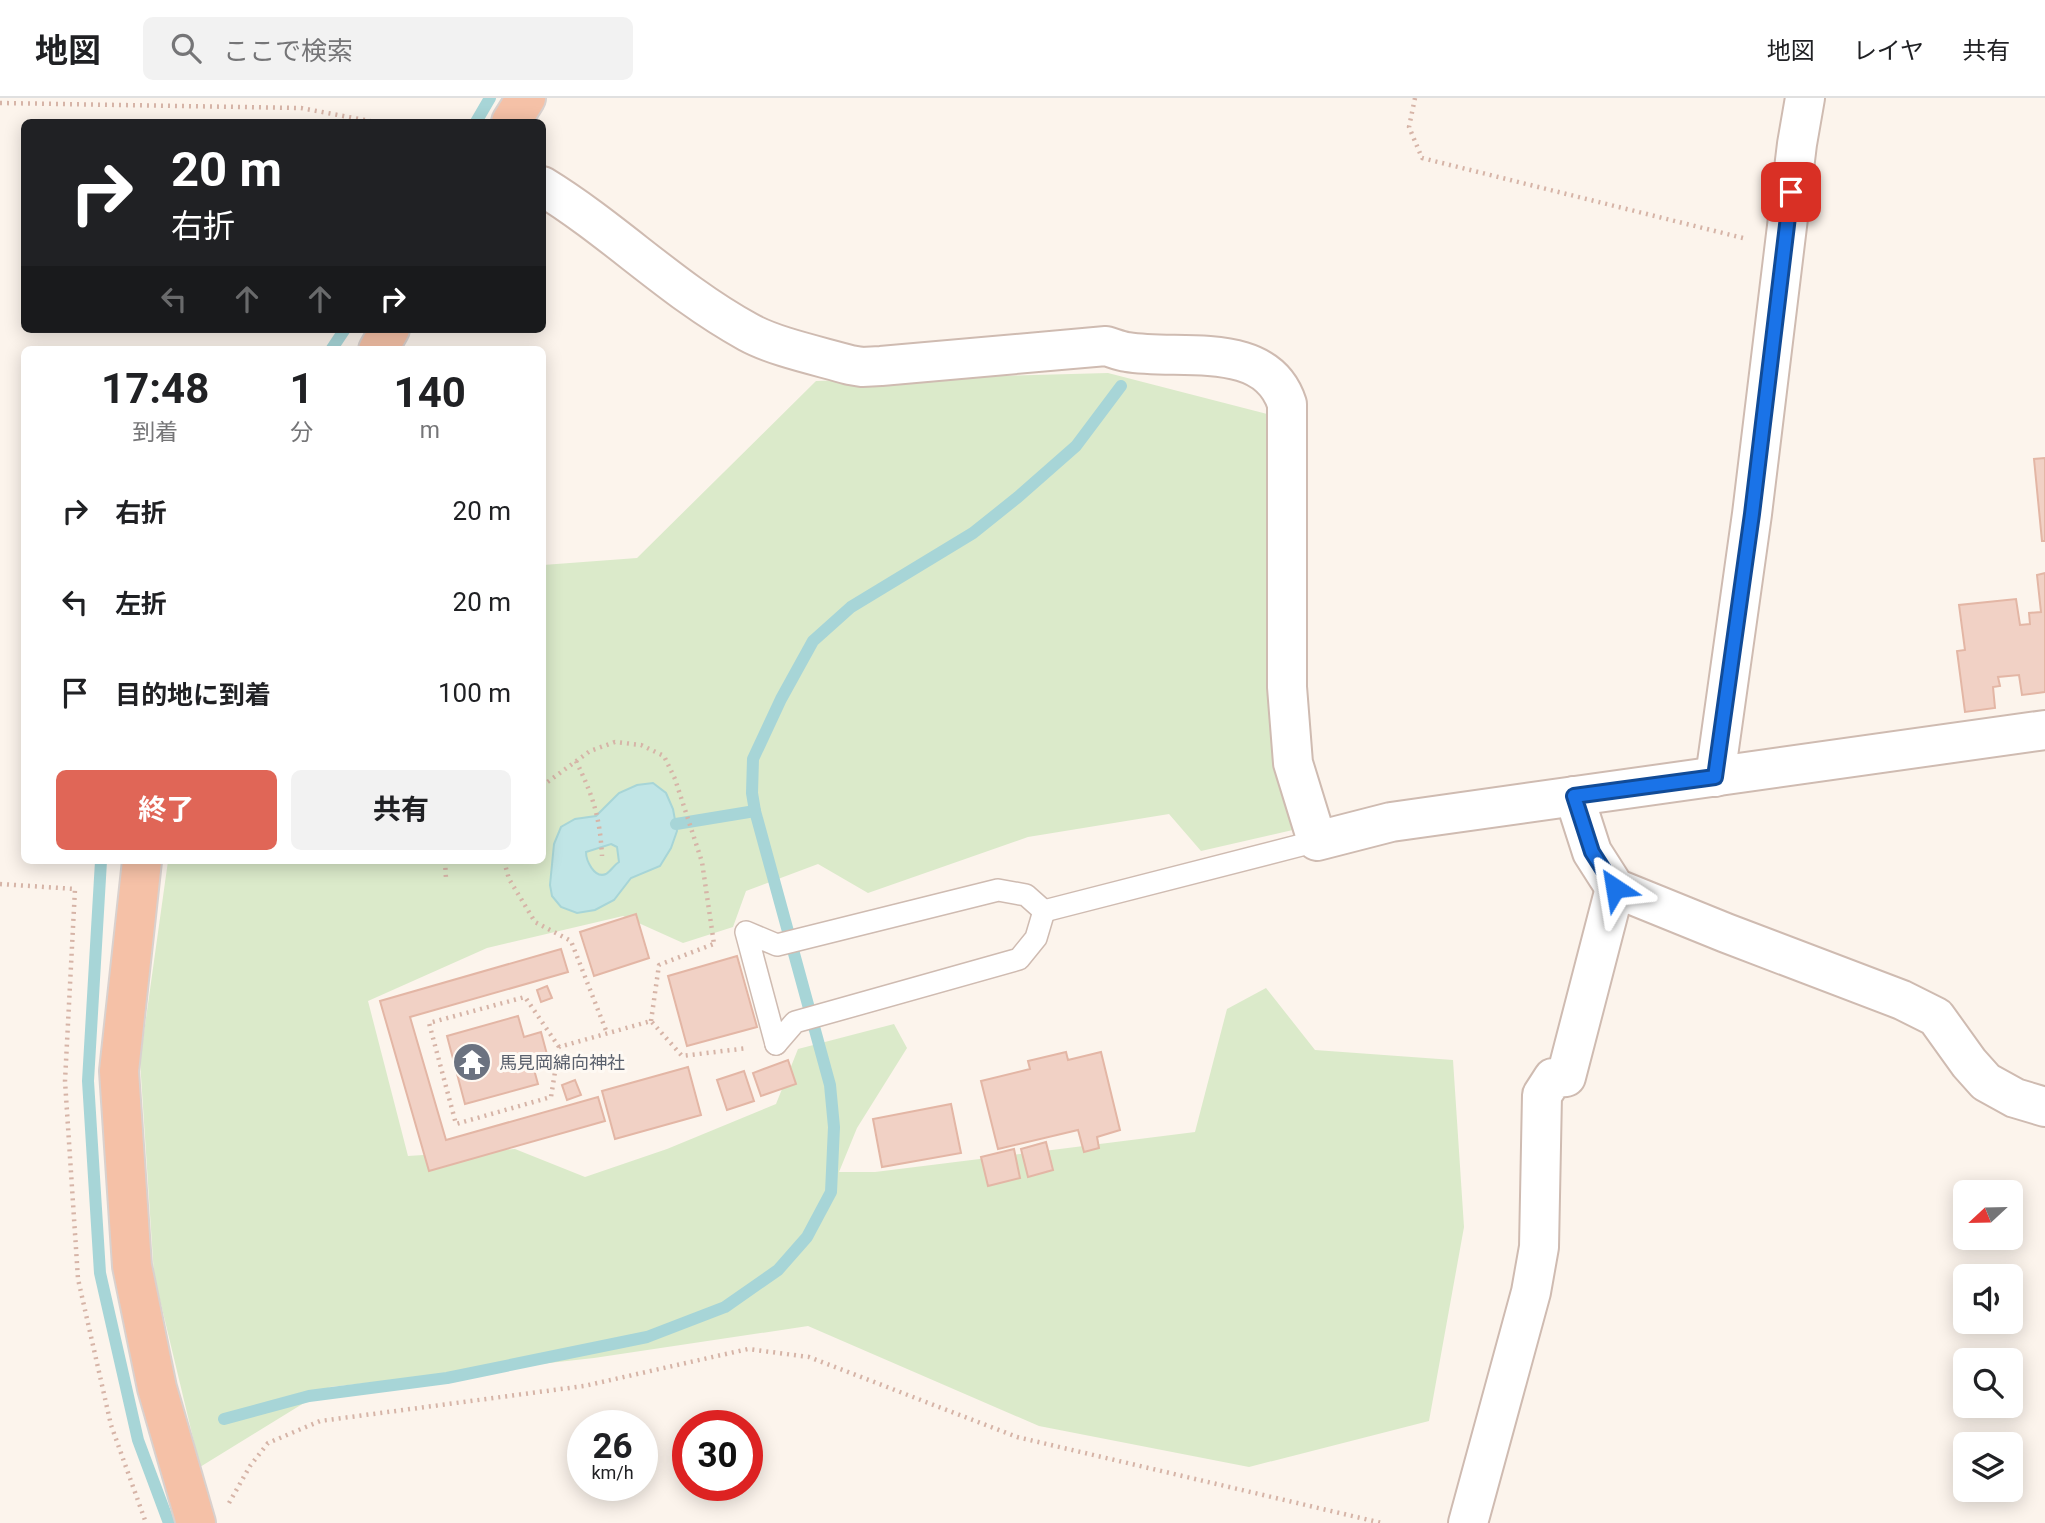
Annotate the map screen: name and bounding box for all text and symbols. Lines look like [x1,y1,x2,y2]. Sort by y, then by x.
search box [143,17,633,80]
icon: search [167,29,205,67]
text: 地図 [35,31,101,70]
text: ここで検索 [223,36,353,66]
text: 地図 [1767,37,1815,65]
text: レイヤ [1853,37,1924,65]
text: 共有 [1962,37,2010,65]
text: 20 m [171,141,282,198]
icon: right [56,147,147,238]
pin [1761,162,1821,222]
icon: arrive [1772,173,1810,211]
text: 右折 [171,207,235,245]
icon: left [155,280,193,318]
icon: ahead [228,280,266,318]
icon: ahead [301,280,339,318]
icon: right [374,280,412,318]
text: 17:48 [101,364,209,413]
text: 1 [289,364,314,413]
text: 140 [394,368,466,417]
text: m [420,417,440,444]
text: 到着 [132,419,178,446]
text: 分 [290,419,313,446]
icon: right [56,492,94,530]
text: 20 m [453,496,511,526]
text: 右折 [115,498,167,528]
icon: left [56,583,94,621]
text: 20 m [453,587,511,617]
text: 左折 [115,589,167,619]
icon: arrive [56,674,94,712]
text: 100 m [438,678,511,708]
text: 目的地に到着 [115,680,271,710]
button: 終了 [56,770,277,850]
button: 共有 [291,770,511,850]
position arrow [1578,851,1652,925]
temple icon: 馬見岡綿向神社 [451,1041,493,1083]
place label: 馬見岡綿向神社 [499,1052,625,1073]
north arrow [1953,1180,2023,1250]
map controls [1953,1180,2023,1502]
button: sound [1953,1264,2023,1334]
button: search [1953,1348,2023,1418]
speed limit sign: 30 [672,1410,763,1501]
text: 26 [592,1426,633,1467]
button: layers [1953,1432,2023,1502]
text: km/h [591,1462,634,1483]

